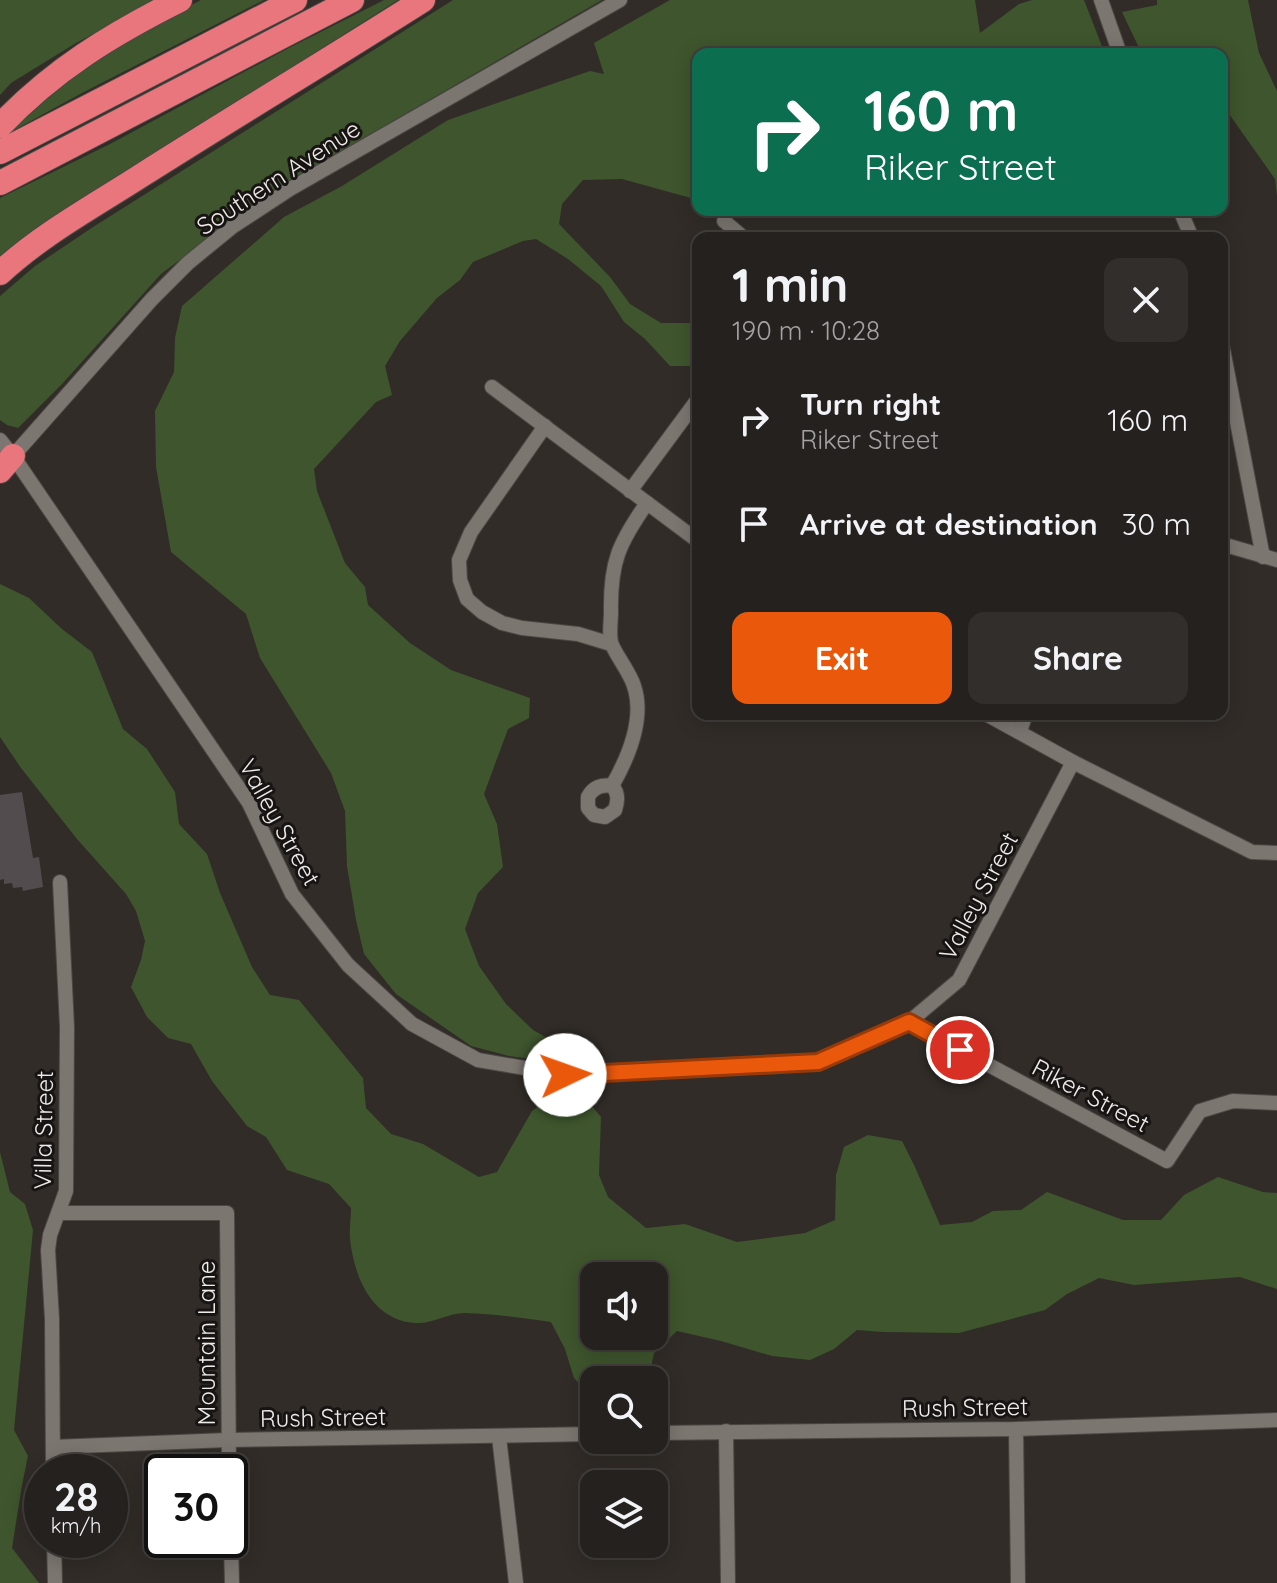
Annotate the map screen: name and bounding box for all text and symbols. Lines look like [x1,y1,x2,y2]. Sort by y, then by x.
text: 160 m [864,75,1018,145]
icon: right [732,80,836,184]
street label: Southern Avenue [191,113,365,241]
text: Riker Street [864,144,1057,189]
text: 1 min [732,254,848,314]
button: close [1104,258,1188,342]
text: 190 m · 10:28 [732,314,880,347]
text: Turn right [800,385,941,423]
icon: right [732,398,776,442]
text: 160 m [1107,401,1188,439]
text: Riker Street [800,423,939,456]
icon: arrive [732,502,776,546]
text: Arrive at destination [800,505,1098,543]
text: 30 m [1122,505,1191,543]
button: Exit [732,612,952,704]
button: Share [968,612,1188,704]
street label: Valley Street [233,753,327,891]
street label: Valley Street [932,827,1024,965]
pin [926,1016,994,1084]
icon: arrive [938,1028,982,1072]
position arrow [523,1033,607,1117]
street label: Riker Street [1027,1052,1155,1138]
street label: Villa Street [27,1070,59,1190]
street label: Mountain Lane [191,1261,221,1425]
map controls [580,1262,668,1558]
button: sound [580,1262,668,1350]
button: search [580,1366,668,1454]
street label: Rush Street [901,1391,1029,1423]
street label: Rush Street [259,1401,387,1433]
speed limit sign: 30 [144,1454,248,1558]
button: layers [580,1470,668,1558]
text: 28 [54,1471,98,1521]
text: km/h [51,1513,101,1538]

